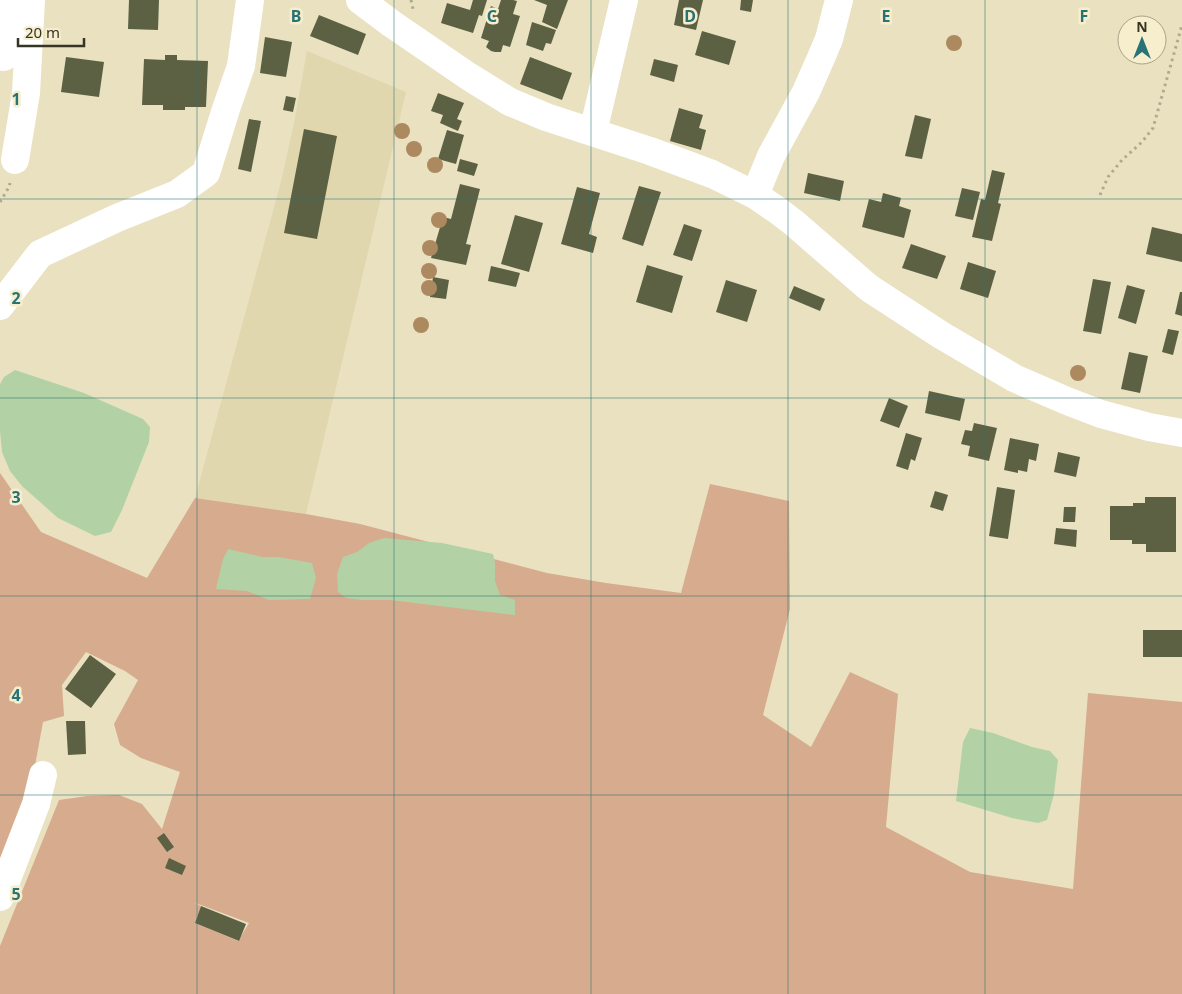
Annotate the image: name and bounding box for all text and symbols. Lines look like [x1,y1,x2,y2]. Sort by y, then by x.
text: B [291,5,301,27]
text: C [487,5,497,27]
text: D [684,5,696,27]
text: E [882,5,891,27]
text: F [1080,5,1088,27]
scale bar [18,15,84,47]
north arrow [1117,15,1167,65]
text: N [1136,17,1148,36]
text: 20 m [25,22,60,42]
text: 1 [11,88,21,110]
text: 2 [11,287,21,309]
text: 3 [11,486,21,508]
text: 4 [11,684,21,706]
text: 5 [11,883,21,905]

